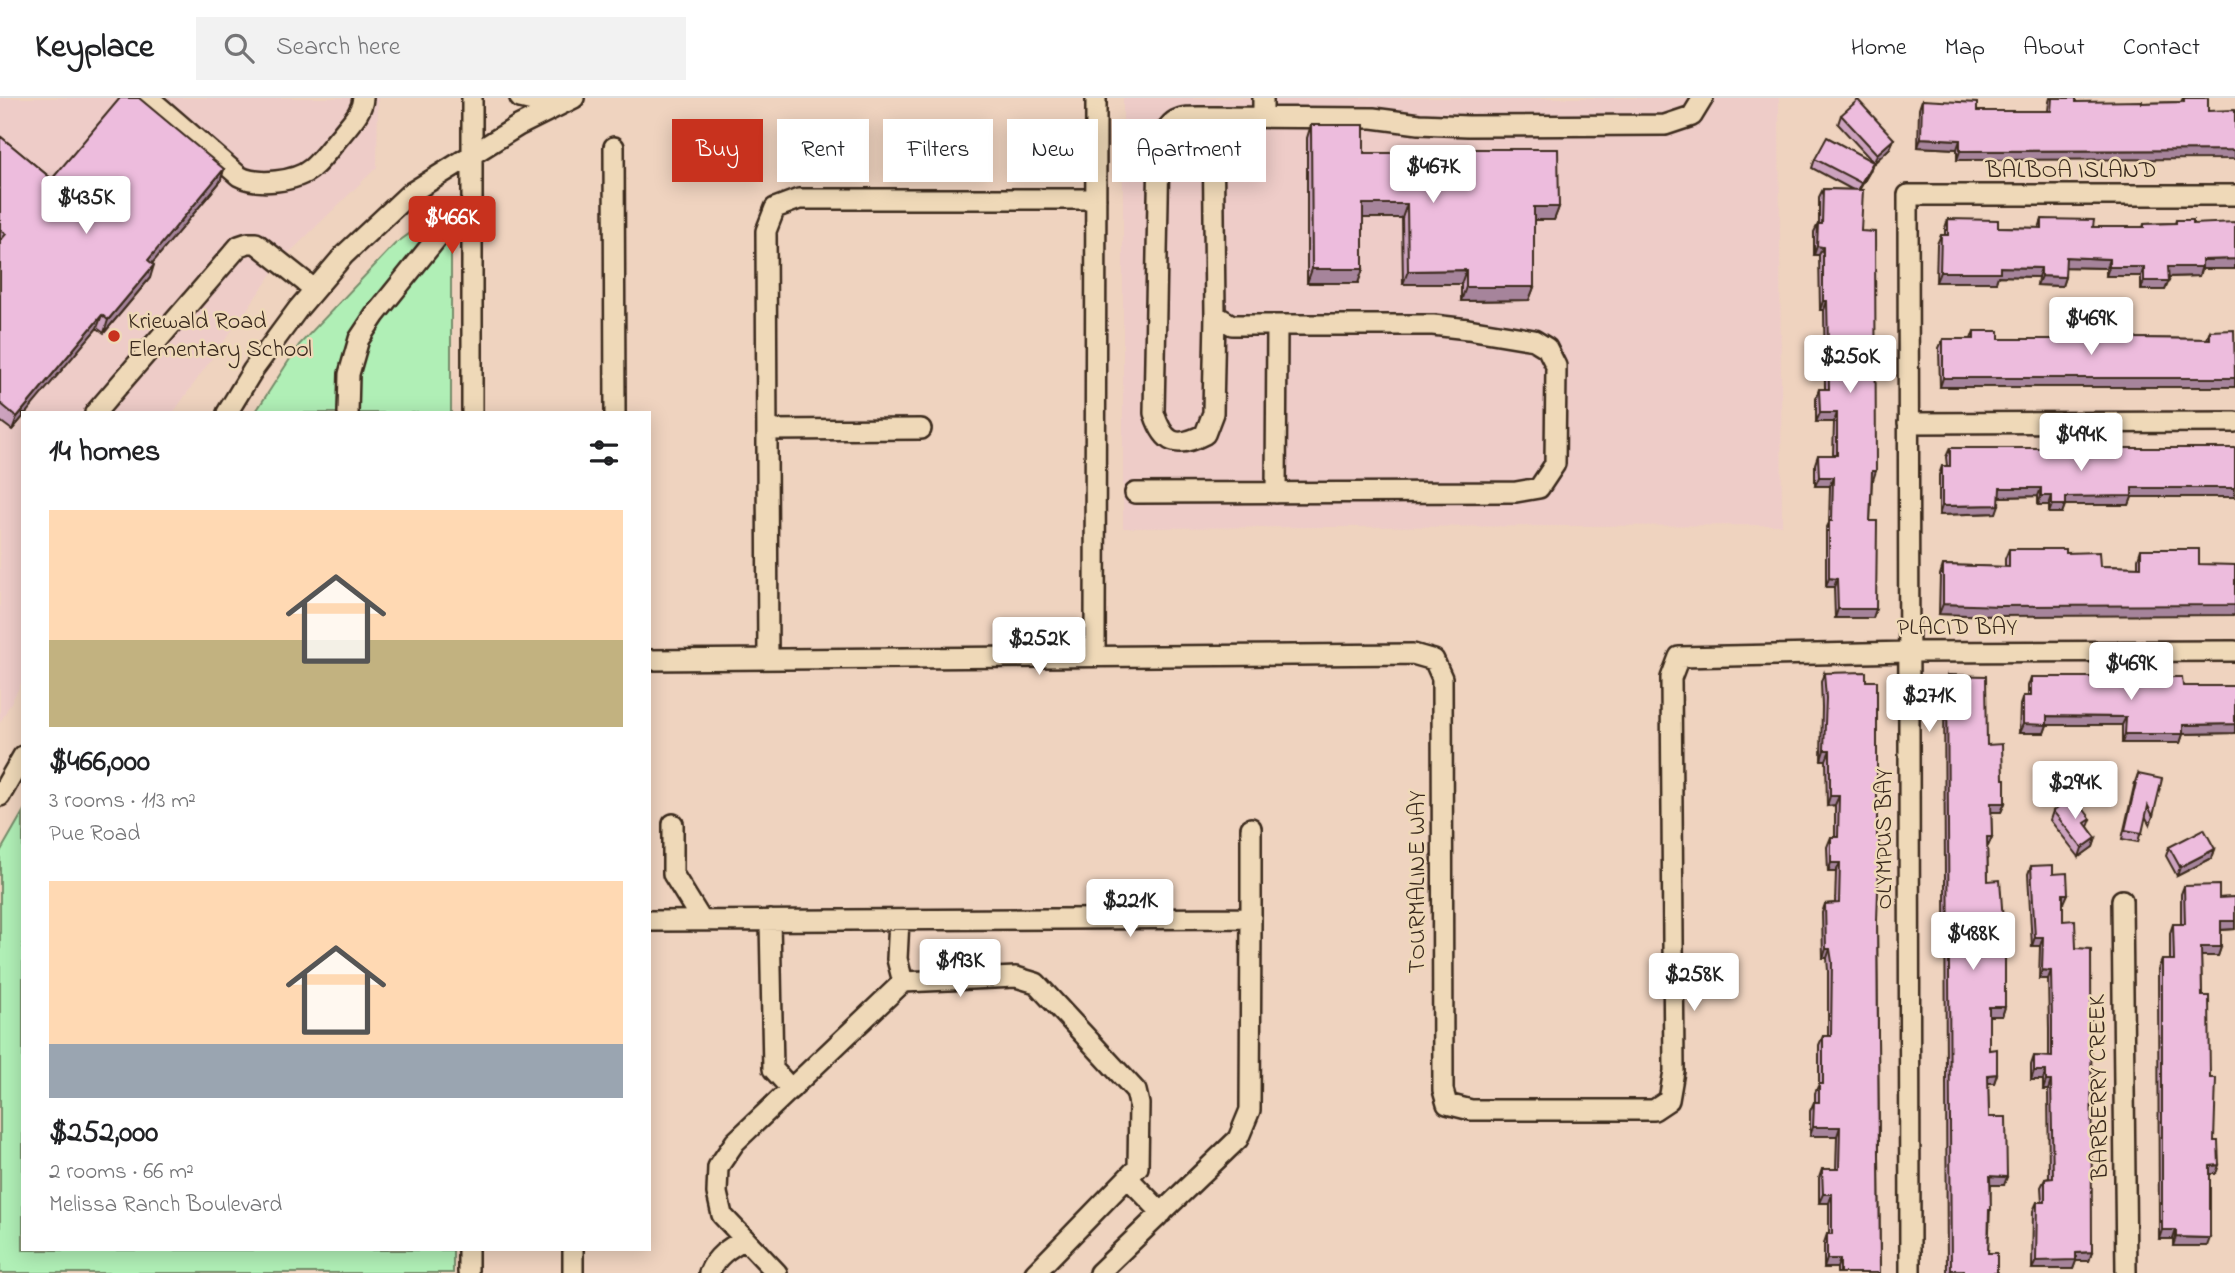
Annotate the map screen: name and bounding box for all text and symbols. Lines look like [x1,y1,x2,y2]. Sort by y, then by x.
search box [196,17,686,80]
text: Keyplace [35,24,154,72]
icon: search [220,29,258,67]
text: Search here [276,29,400,67]
text: Home [1851,31,1907,66]
text: Map [1945,31,1985,66]
text: About [2023,31,2085,66]
text: Contact [2123,31,2200,66]
chip: Buy [672,119,763,182]
chip: Rent [777,119,869,182]
chip: Filters [883,119,993,182]
chip: New [1007,119,1098,182]
chip: Apartment [1112,119,1266,182]
pin: $467K [1384,146,1482,205]
text: $467K [1406,151,1460,184]
street label: BALBOA ISLAND [1984,154,2157,189]
pin: $435K [37,176,135,236]
text: $435K [57,182,115,215]
pin: $466K [403,197,501,256]
text: $466K [425,202,479,235]
pin: $469K [2042,298,2140,357]
text: $469K [2065,303,2117,336]
place label: Kriewald Road Elementary School [128,305,312,369]
marker: Kriewald Road Elementary School [106,328,122,344]
pin: $250K [1801,336,1899,395]
text: $250K [1820,341,1880,374]
pin: $494K [2032,414,2130,473]
text: $494K [2056,419,2106,452]
text: 14 homes [49,431,160,475]
icon: filters [585,434,623,472]
icon: home [273,556,399,682]
street label: PLACID BAY [1897,611,2017,646]
pin: $252K [990,618,1088,677]
text: $252K [1008,623,1070,656]
pin: $469K [2082,642,2180,702]
text: $469K [2105,648,2157,681]
pin: $271K [1880,674,1978,734]
text: $271K [1902,680,1956,713]
text: $466,000 [49,741,150,785]
pin: $294K [2026,762,2124,821]
text: $294K [2049,767,2101,800]
street label: OLYMPUS BAY [1868,768,1903,910]
text: 3 rooms · 113 m² [49,785,196,818]
street label: TOURMALINE WAY [1401,791,1436,973]
text: Pue Road [49,818,140,851]
pin: $221K [1081,880,1179,939]
text: $221K [1102,885,1158,918]
pin: $488K [1924,912,2022,972]
text: $488K [1947,918,1999,951]
icon: home [273,927,399,1053]
pin: $193K [911,940,1009,999]
text: $193K [936,945,984,978]
pin: $258K [1645,954,1743,1013]
text: $258K [1665,959,1723,992]
street label: BARBERRY CREEK [2081,994,2119,1181]
text: $252,000 [49,1112,158,1156]
text: 2 rooms · 66 m² [49,1156,194,1189]
text: Melissa Ranch Boulevard [49,1189,282,1222]

